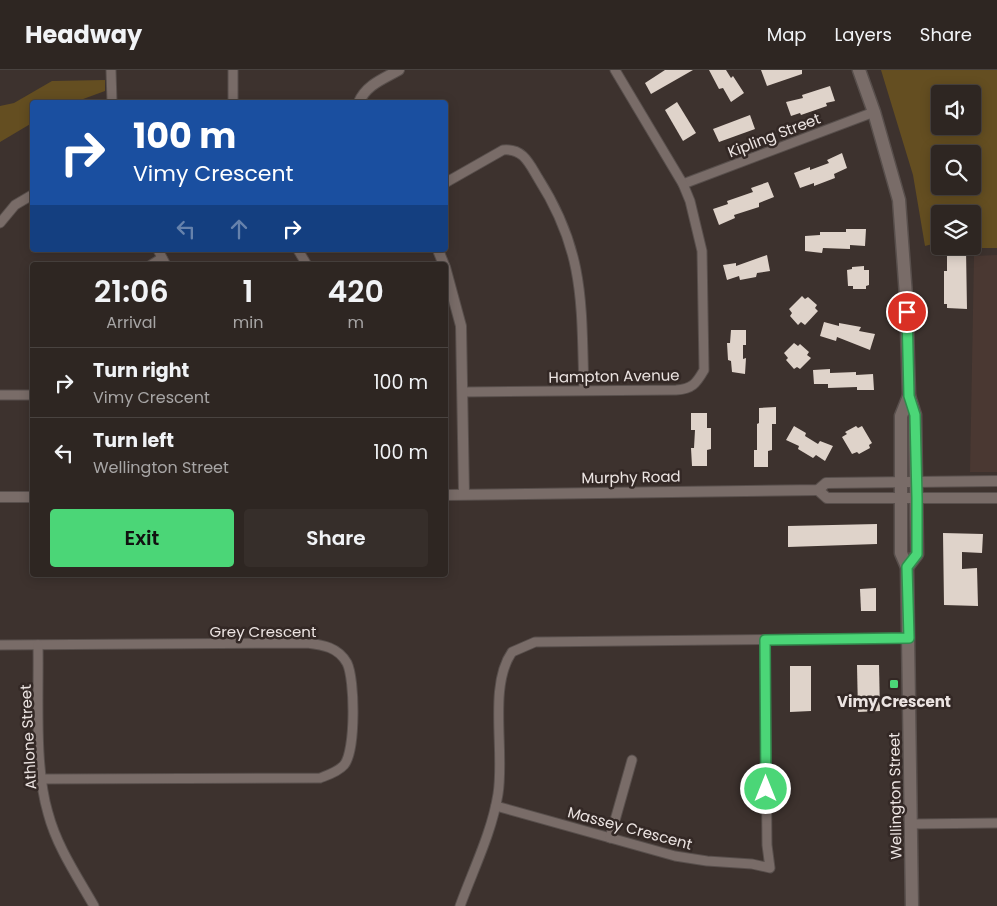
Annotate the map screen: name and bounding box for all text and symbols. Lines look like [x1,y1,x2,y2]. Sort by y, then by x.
text: Headway [25,18,142,51]
text: Map [767,22,807,47]
text: Layers [835,22,892,47]
text: Share [920,22,972,47]
map controls [931,85,981,255]
button: sound [931,85,981,135]
street label: Kipling Street [725,108,823,162]
text: 100 m [133,111,236,160]
icon: right [50,120,115,185]
button: search [931,145,981,195]
text: Vimy Crescent [133,158,294,189]
button: layers [931,205,981,255]
icon: left [172,215,200,243]
icon: ahead [225,215,253,243]
icon: right [278,215,306,243]
text: 21:06 [94,270,169,313]
text: 1 [243,270,253,313]
text: 420 [327,270,384,313]
pin [886,291,928,333]
icon: arrive [893,298,921,326]
text: Arrival [106,311,157,334]
text: min [233,311,263,334]
text: m [347,311,364,334]
text: Turn right [93,357,189,384]
street label: Hampton Avenue [548,364,680,388]
icon: right [50,369,78,397]
text: 100 m [373,369,428,396]
text: Vimy Crescent [93,386,210,409]
text: Turn left [93,427,174,454]
icon: left [50,439,78,467]
text: 100 m [373,439,428,466]
text: Wellington Street [93,456,229,479]
street label: Murphy Road [581,466,681,488]
button: Exit [50,509,234,567]
button: Share [244,509,428,567]
street label: Grey Crescent [210,621,316,642]
marker: Vimy Crescent [888,678,900,690]
street label: Athlone Street [15,684,41,790]
place label: Vimy Crescent [837,691,951,712]
street label: Wellington Street [883,732,907,860]
position arrow [739,762,791,814]
street label: Massey Crescent [565,801,695,855]

